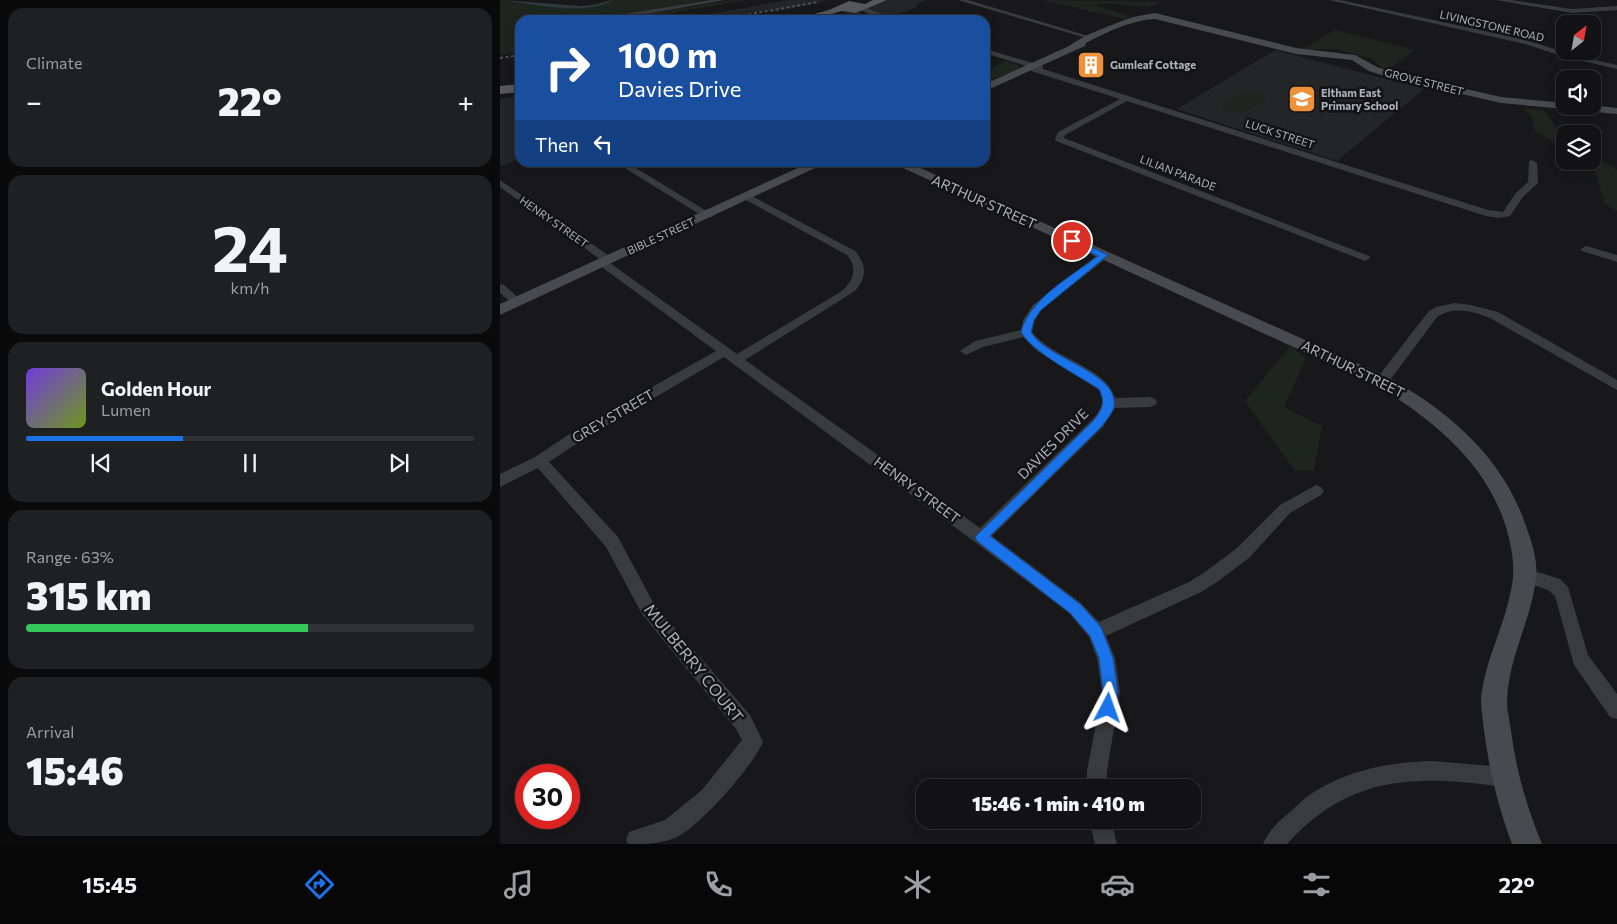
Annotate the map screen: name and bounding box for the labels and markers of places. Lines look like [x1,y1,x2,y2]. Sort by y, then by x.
building icon: Gumleaf Cottage [1076,50,1106,80]
place label: Gumleaf Cottage [1110,58,1196,71]
school or university icon: Eltham East Primary School [1287,84,1317,114]
place label: Eltham East Primary School [1321,86,1398,112]
pin [1051,220,1093,262]

